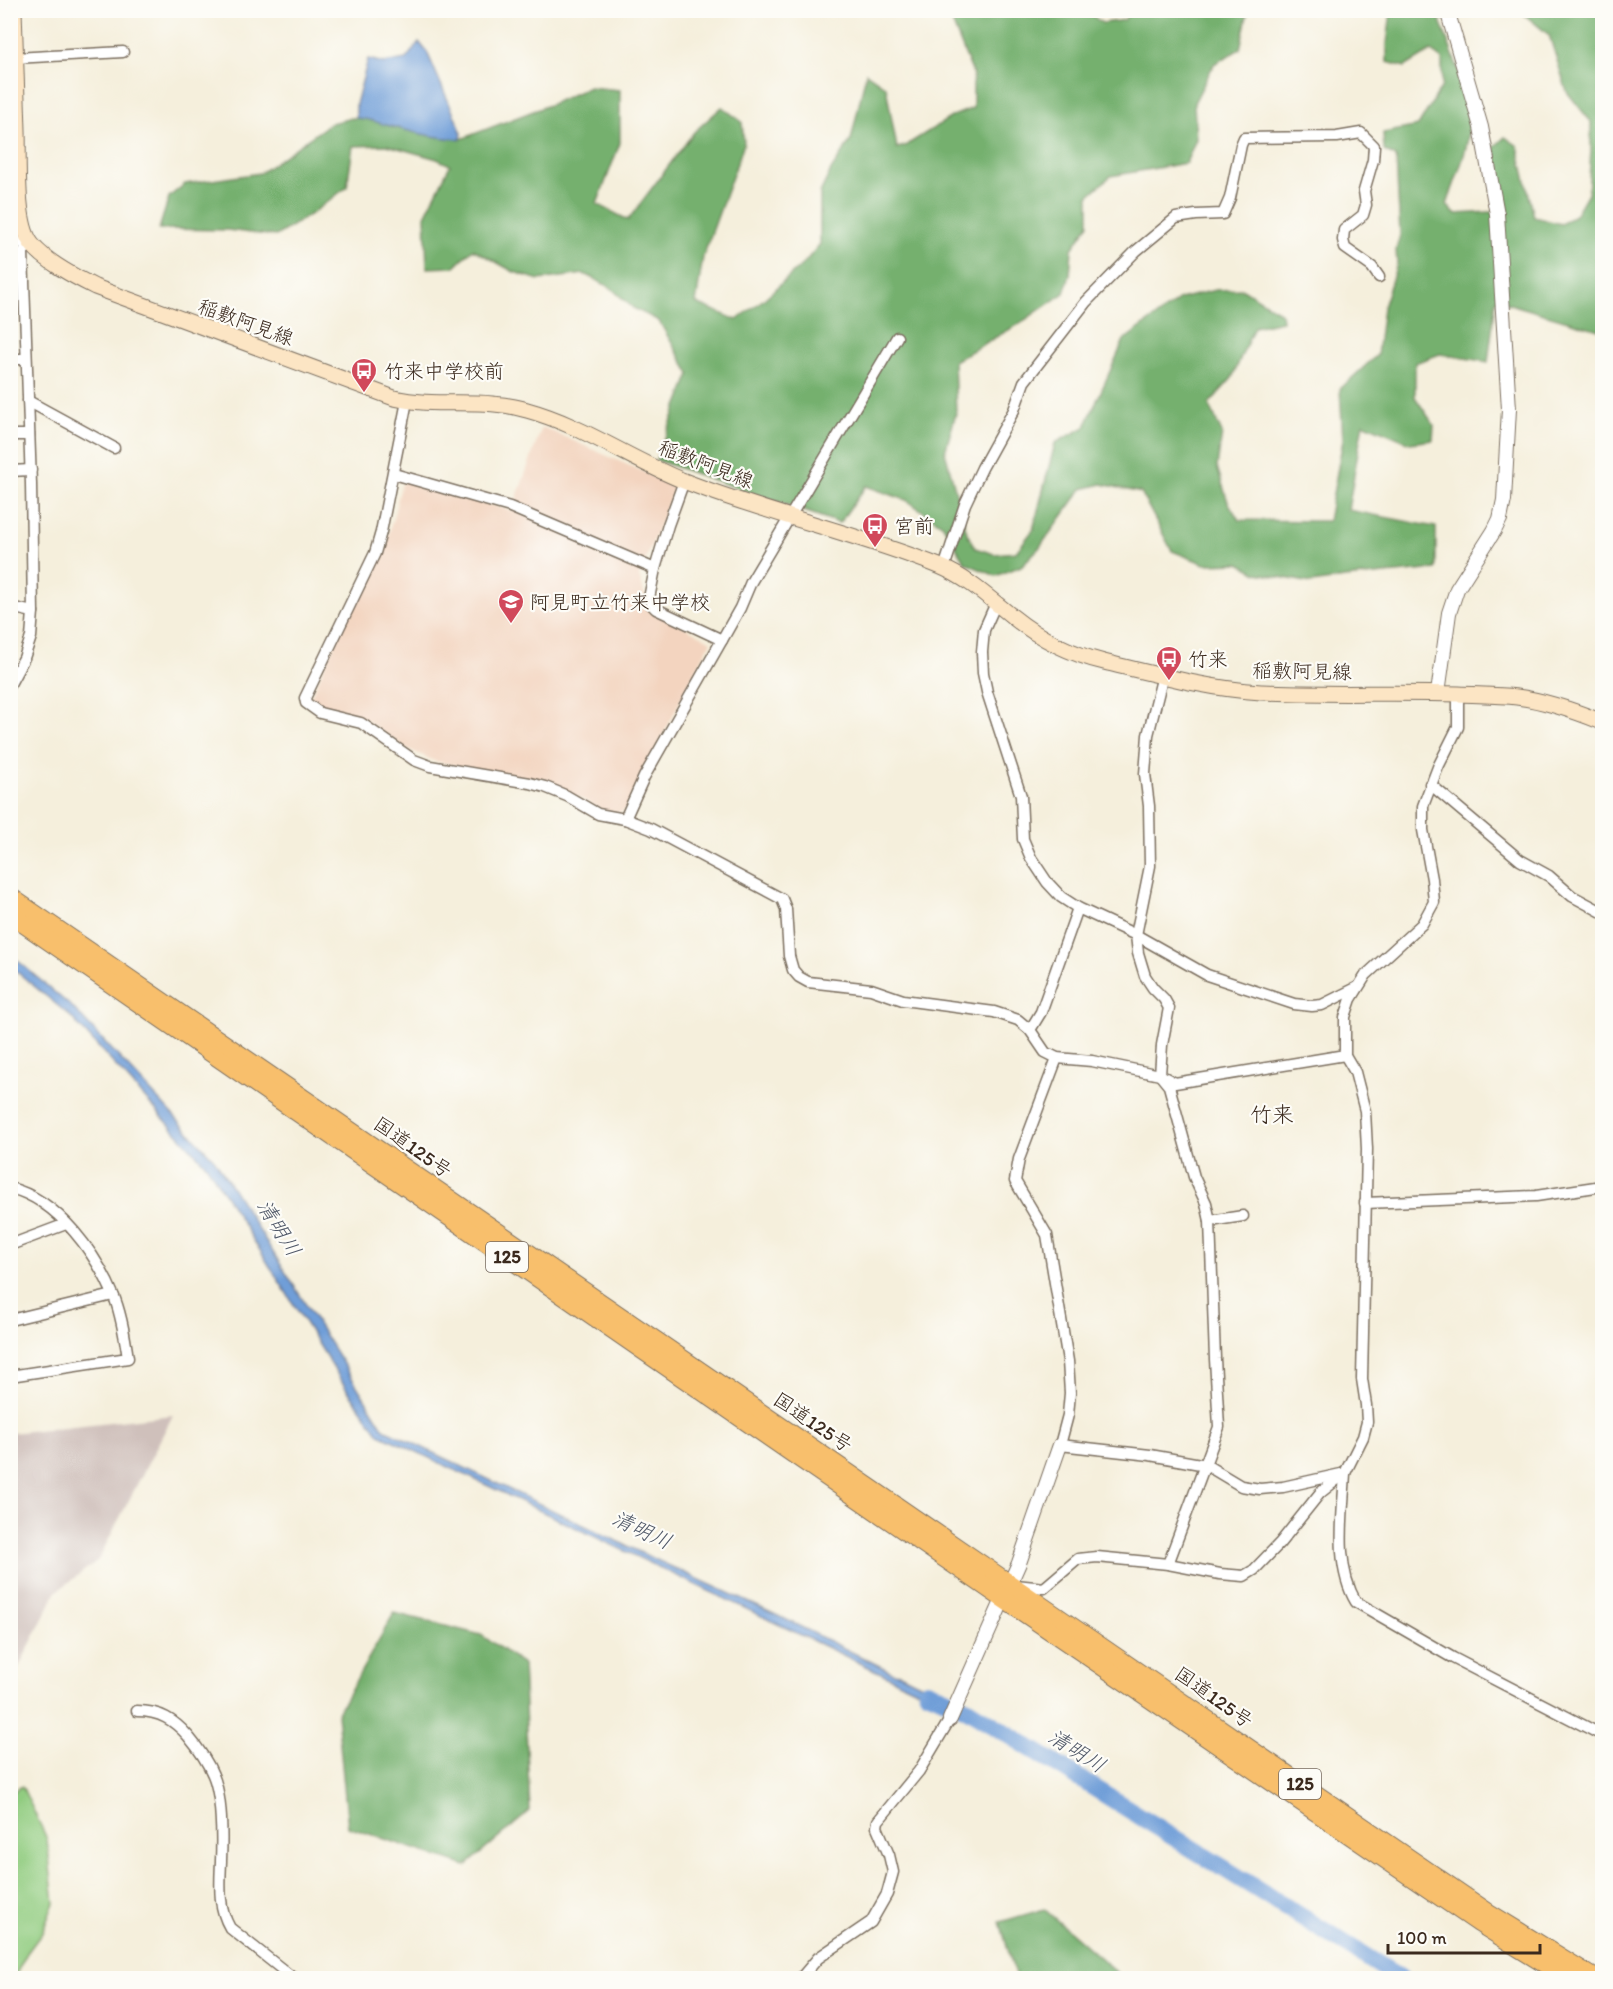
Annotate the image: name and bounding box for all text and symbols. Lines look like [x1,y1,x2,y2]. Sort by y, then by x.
street label: 稲敷阿見線 [195,294,297,350]
bus stop icon: 竹来中学校前 [349,356,379,394]
place label: 竹来中学校前 [384,359,504,383]
street label: 稲敷阿見線 [655,435,757,493]
bus stop icon: 宮前 [860,511,890,549]
place label: 宮前 [894,514,934,538]
school or university icon: 阿見町立竹来中学校 [496,587,526,625]
place label: 阿見町立竹来中学校 [530,590,710,614]
bus stop icon: 竹来 [1154,644,1184,682]
place label: 竹来 [1188,647,1228,671]
street label: 稲敷阿見線 [1252,658,1352,684]
district label: 竹来 [1250,1101,1294,1128]
street label: 国道125号 [369,1111,457,1183]
water label: 清明川 [252,1194,307,1261]
road number: 125 [486,1242,528,1272]
street label: 国道125号 [769,1387,857,1457]
water label: 清明川 [608,1505,676,1554]
street label: 国道125号 [1170,1661,1258,1733]
water label: 清明川 [1044,1723,1111,1778]
road number: 125 [1279,1769,1321,1799]
scale bar [1388,1917,1540,1955]
text: 100 m [1397,1927,1447,1949]

